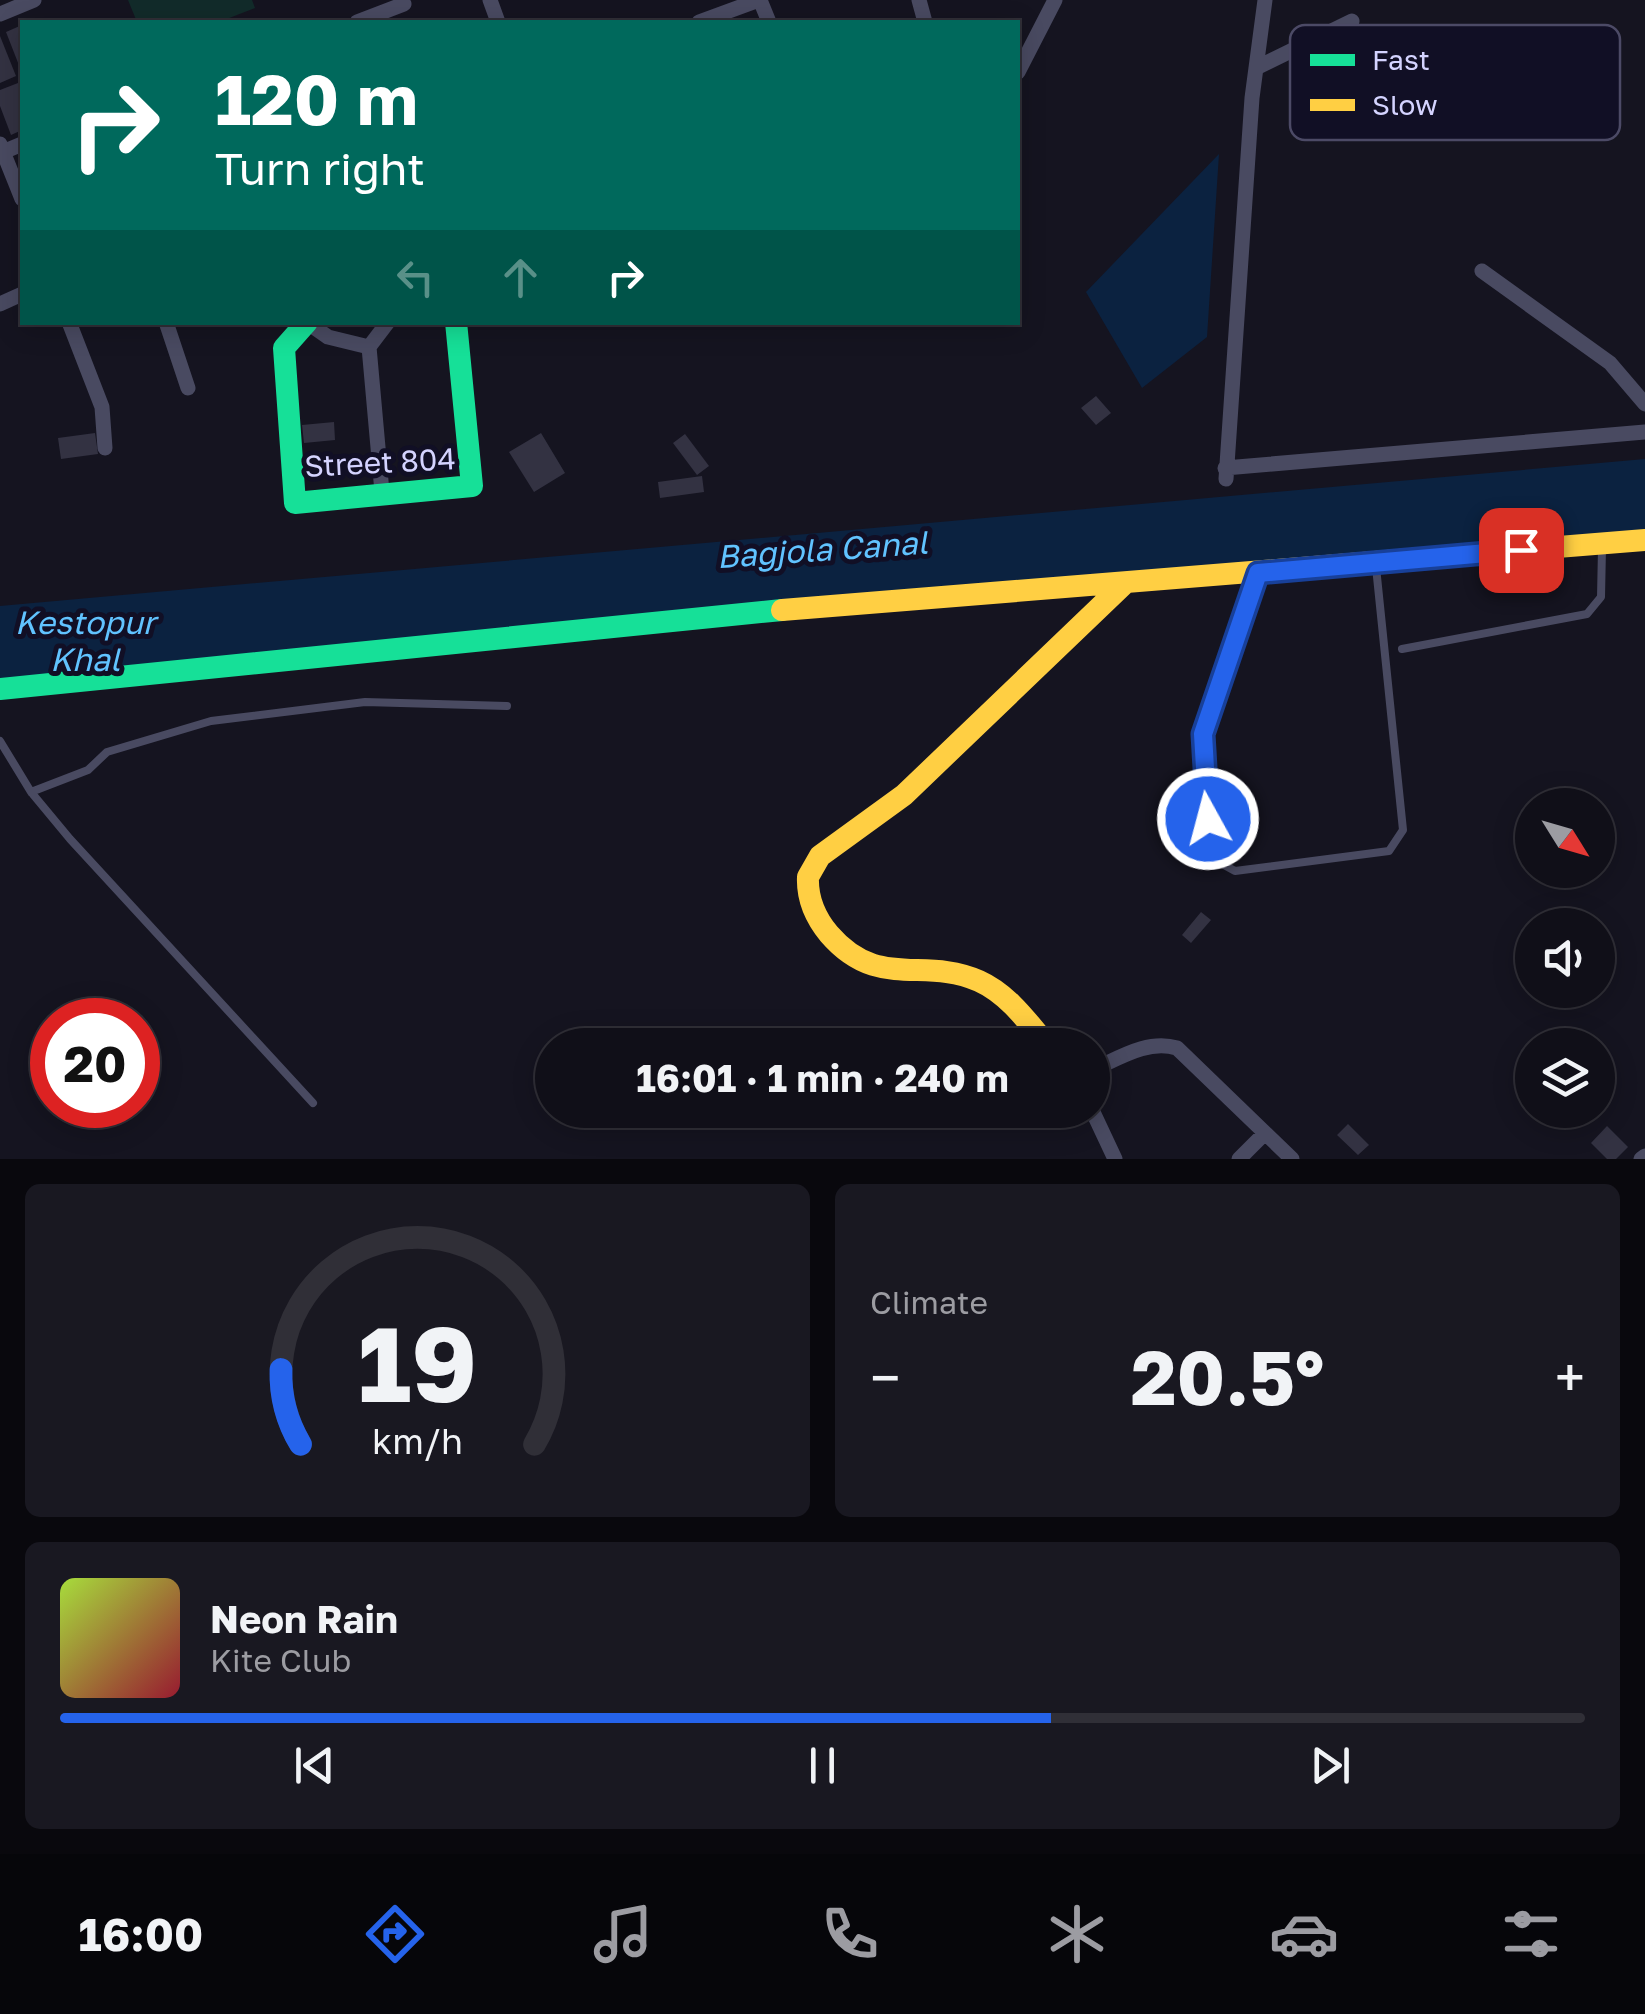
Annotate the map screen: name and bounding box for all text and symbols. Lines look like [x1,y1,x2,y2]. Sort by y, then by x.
legend [1290,25,1620,140]
text: Fast [1372,43,1430,76]
text: 120 m [215,56,418,140]
icon: right [50,60,180,190]
text: Slow [1372,88,1438,121]
text: Turn right [215,141,425,195]
icon: left [388,250,443,305]
icon: ahead [493,250,548,305]
icon: right [598,250,653,305]
street label: Street 804 [303,440,457,484]
pin [1479,508,1564,593]
water label: Bagjola Canal [715,523,930,575]
icon: arrive [1494,523,1549,578]
water label: Kestopur Khal [15,603,160,678]
position arrow [1156,767,1260,871]
north arrow [1515,788,1615,888]
map controls [1515,788,1615,1128]
button: sound [1515,908,1615,1008]
speed limit sign: 20 [30,998,160,1128]
button: layers [1515,1028,1615,1128]
text: 16:01 · 1 min · 240 m [636,1055,1009,1100]
text: Climate [870,1283,988,1321]
text: 19 [358,1300,477,1425]
text: 20.5° [1131,1331,1324,1422]
text: − [870,1344,900,1410]
text: + [1555,1344,1585,1410]
text: km/h [372,1419,463,1462]
text: Neon Rain [210,1596,398,1641]
text: Kite Club [210,1641,351,1679]
icon: previous [287,1738,342,1793]
icon: pause [795,1738,850,1793]
icon: next [1303,1738,1358,1793]
icon: directions [360,1899,430,1969]
icon: music [588,1899,658,1969]
icon: phone [815,1899,885,1969]
icon: climate [1042,1899,1112,1969]
icon: car [1269,1899,1339,1969]
icon: filters [1496,1899,1566,1969]
text: 16:00 [79,1907,203,1961]

